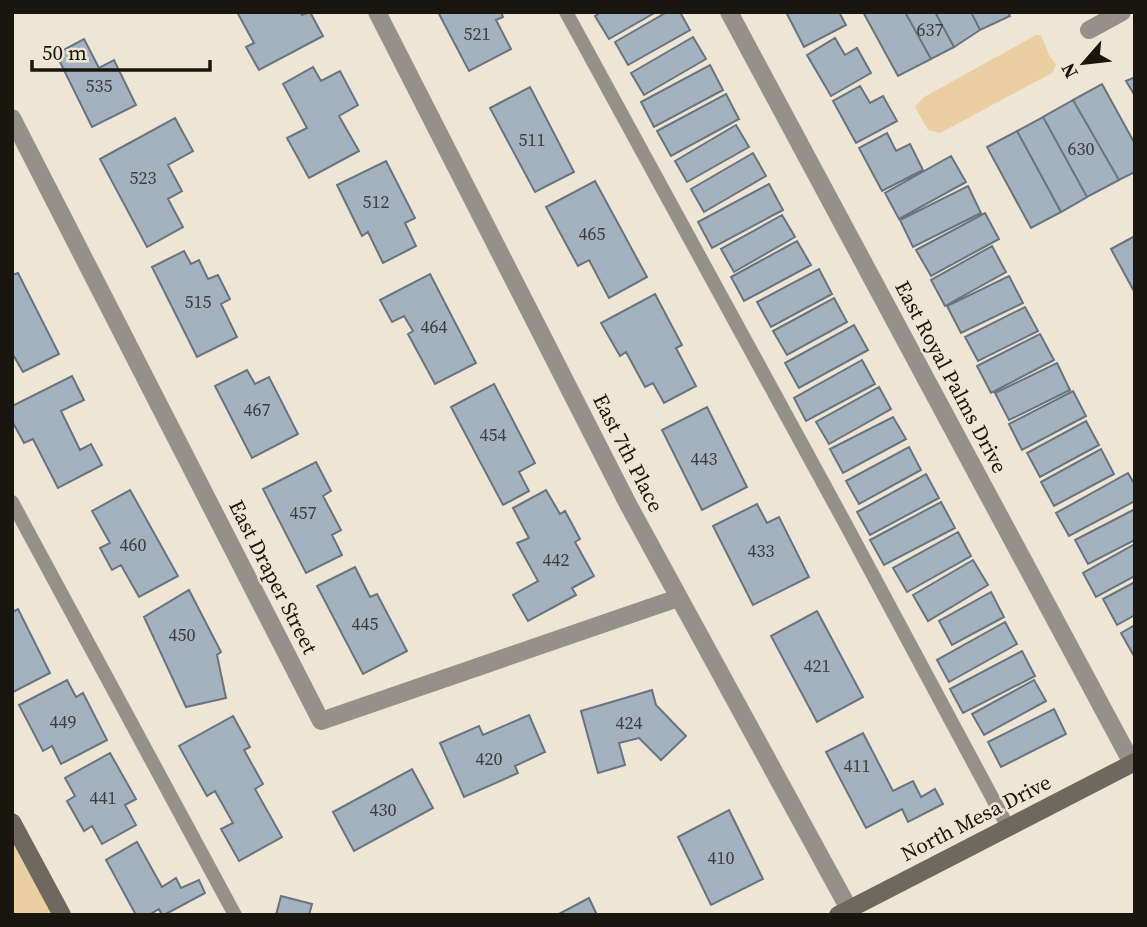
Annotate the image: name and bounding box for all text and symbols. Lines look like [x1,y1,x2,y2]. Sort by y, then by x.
house number: 637 [917,17,944,42]
house number: 521 [464,21,491,46]
scale bar [32,28,210,72]
north arrow [1049,28,1119,98]
text: 50 m [42,38,87,67]
text: N [1054,59,1084,83]
house number: 535 [86,73,113,98]
house number: 511 [519,127,546,152]
house number: 630 [1068,136,1095,161]
house number: 523 [130,165,157,190]
house number: 512 [363,189,390,214]
house number: 465 [579,221,606,246]
street label: East Royal Palms Drive [888,275,1015,478]
house number: 515 [185,289,212,314]
house number: 464 [421,314,448,339]
street label: East 7th Place [586,389,671,517]
house number: 467 [244,397,271,422]
house number: 454 [480,422,507,447]
house number: 443 [691,446,718,471]
street label: East Draper Street [222,495,325,659]
house number: 457 [290,500,317,525]
house number: 460 [120,532,147,557]
house number: 433 [748,538,775,563]
house number: 442 [543,547,570,572]
house number: 445 [352,611,379,636]
house number: 450 [169,622,196,647]
house number: 421 [804,653,831,678]
house number: 449 [50,709,77,734]
house number: 424 [616,710,643,735]
house number: 420 [476,746,503,771]
house number: 411 [844,753,871,778]
street label: North Mesa Drive [896,767,1056,868]
house number: 441 [90,785,117,810]
house number: 430 [370,797,397,822]
house number: 410 [708,845,735,870]

